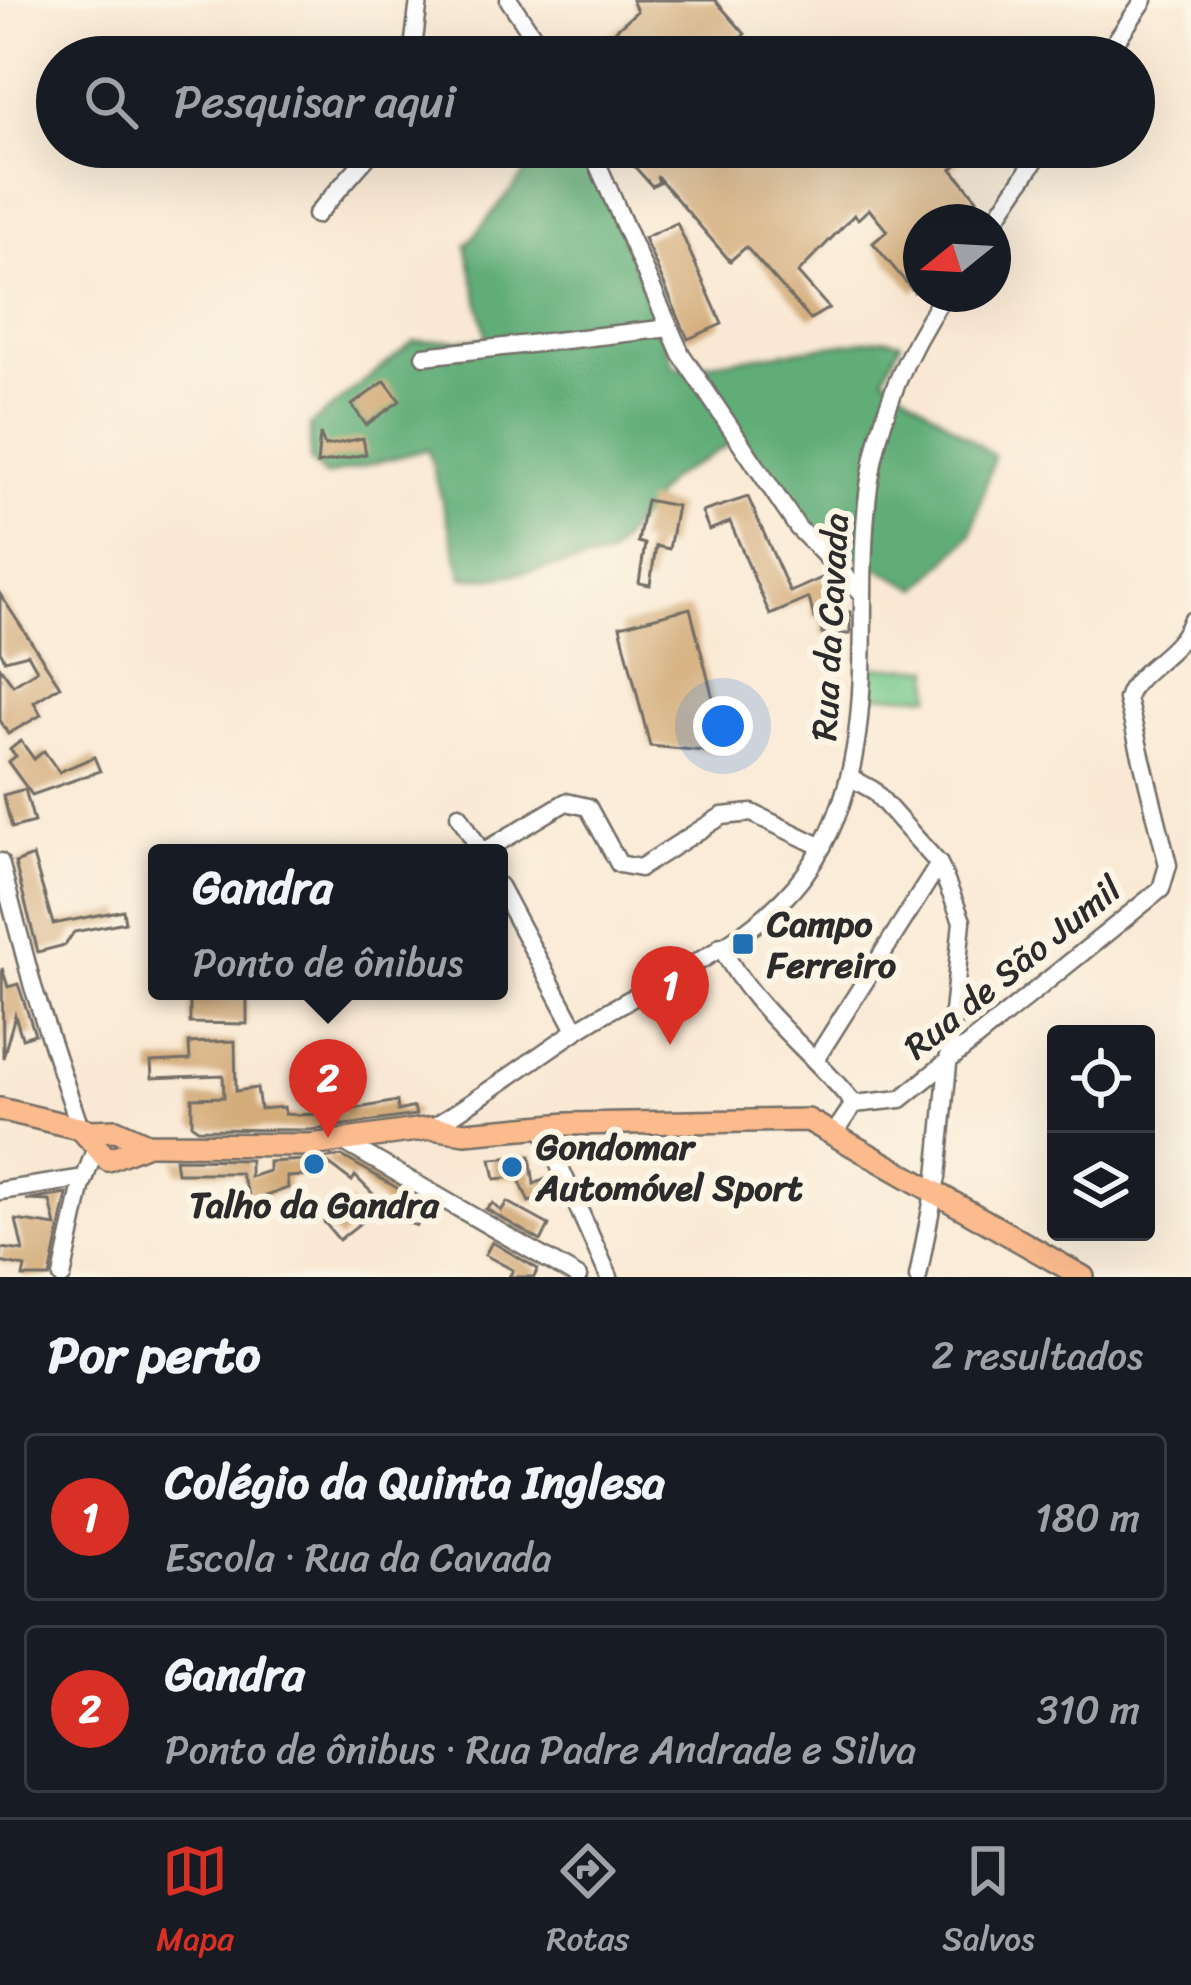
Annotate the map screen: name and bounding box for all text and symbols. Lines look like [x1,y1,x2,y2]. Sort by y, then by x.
search box [36,36,1155,168]
text: Pesquisar aqui [174,62,456,142]
icon: search [78,69,144,135]
north arrow [903,204,1011,312]
street label: Rua da Cavada [792,512,868,742]
your location [693,696,753,756]
popup [148,844,508,1000]
text: Gandra [193,848,332,928]
street label: Rua de São Jumil [889,859,1137,1077]
place label: Campo Ferreiro [766,892,897,997]
text: Ponto de ônibus [193,928,463,997]
marker: Campo Ferreiro [730,931,756,957]
pin: 1 [631,946,709,1045]
map controls [1047,1025,1155,1241]
button: locate [1047,1025,1155,1133]
pin: 2 [289,1039,367,1138]
place label: Gondomar Automóvel Sport [534,1115,803,1220]
button: layers [1047,1133,1155,1241]
marker: Talho da Gandra [301,1151,327,1177]
marker: Gondomar Automóvel Sport [499,1154,525,1180]
place label: Talho da Gandra [189,1173,440,1237]
text: Por perto [48,1310,261,1400]
text: 2 resultados [931,1321,1143,1390]
text: Colégio da Quinta Inglesa [165,1443,665,1523]
text: 1 [82,1483,98,1552]
text: 180 m [1035,1483,1140,1552]
text: Escola · Rua da Cavada [165,1523,552,1592]
text: Gandra [165,1635,305,1715]
text: 2 [79,1675,101,1744]
text: 310 m [1037,1675,1140,1744]
text: Ponto de ônibus · Rua Padre Andrade e Silva [165,1715,916,1784]
tab: Mapa [156,1838,234,1968]
tab: Rotas [547,1838,630,1968]
tab: Salvos [942,1838,1035,1968]

